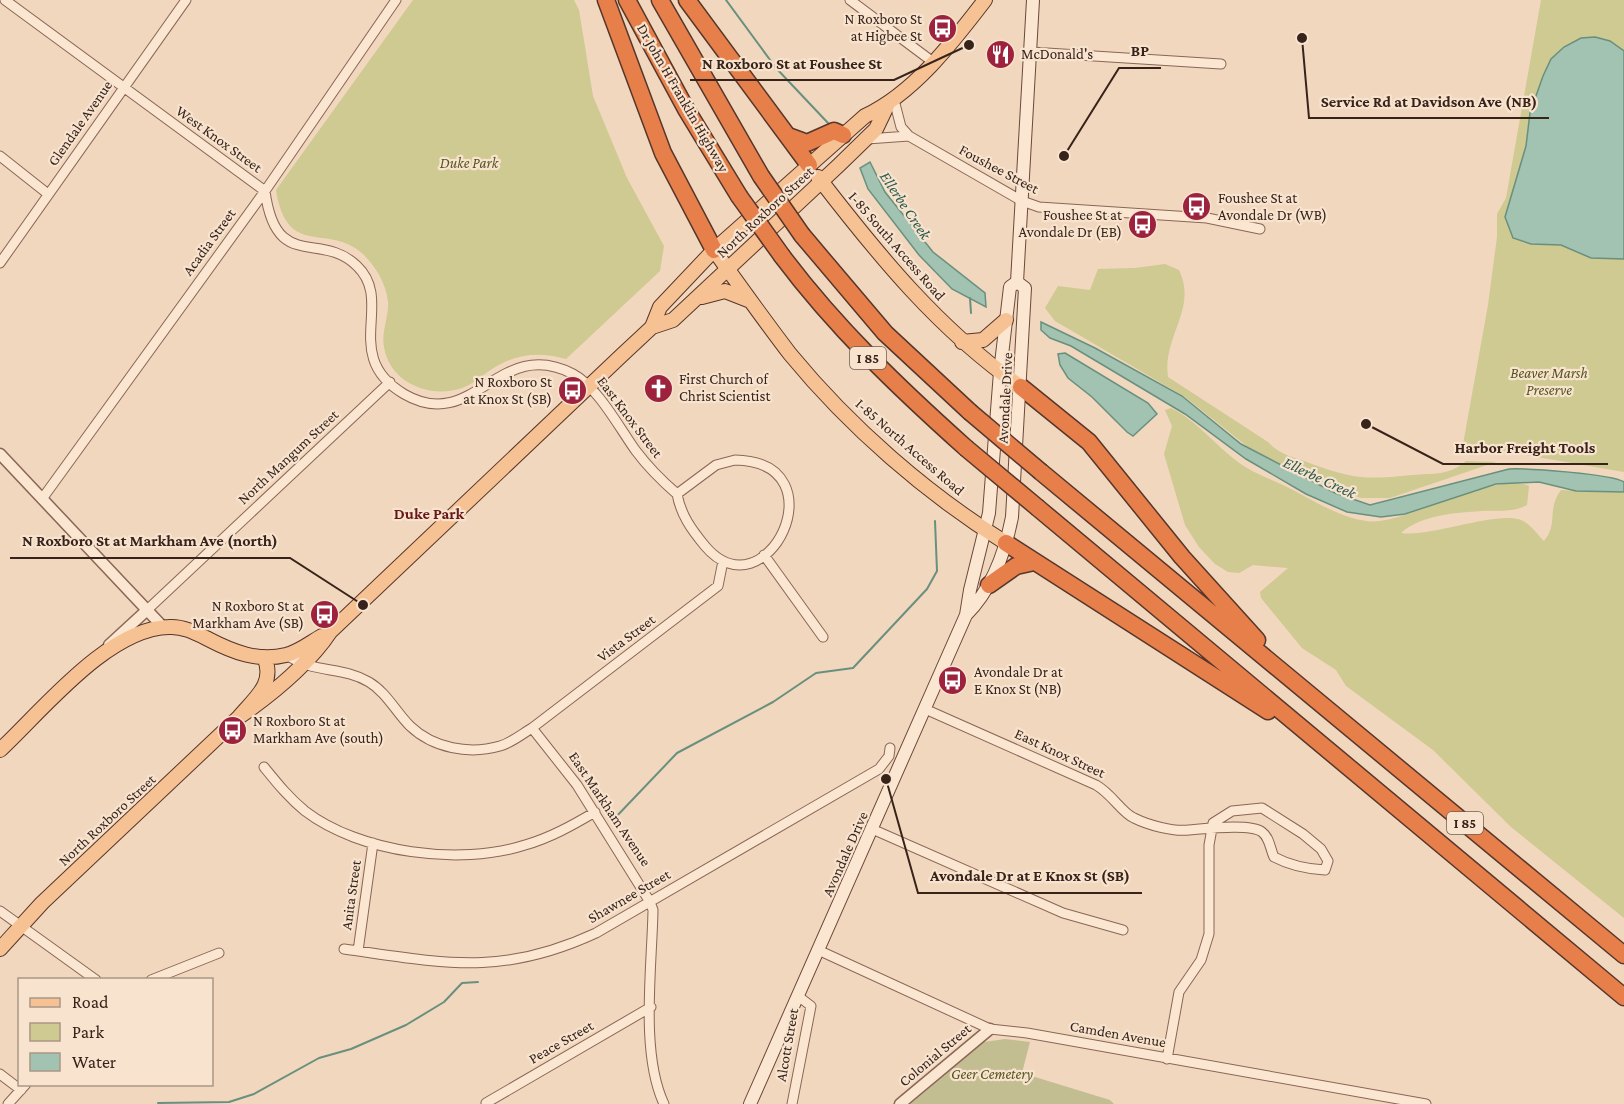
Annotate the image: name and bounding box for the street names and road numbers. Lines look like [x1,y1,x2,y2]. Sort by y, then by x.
street label: Dr John H Franklin Highway [633,21,732,176]
street label: Glendale Avenue [45,77,116,169]
street label: West Knox Street [173,102,266,176]
street label: Foushee Street [957,141,1042,197]
street label: North Roxboro Street [713,162,817,261]
street label: I-85 South Access Road [846,189,949,304]
street label: Acadia Street [179,205,239,278]
road number: I 85 [850,347,886,369]
street label: Avondale Drive [995,352,1015,444]
street label: East Knox Street [594,373,666,462]
street label: I-85 North Access Road [852,396,968,499]
street label: North Mangum Street [235,406,343,508]
street label: Vista Street [594,611,659,665]
street label: East Knox Street [1012,725,1109,781]
street label: East Markham Avenue [566,749,654,870]
street label: North Roxboro Street [55,770,159,869]
street label: Avondale Drive [819,809,871,899]
road number: I 85 [1447,812,1483,834]
street label: Anita Street [338,858,364,931]
street label: Shawnee Street [585,866,674,926]
street label: Alcott Street [773,1006,801,1083]
street label: Peace Street [526,1017,597,1067]
street label: Camden Avenue [1069,1018,1168,1050]
street label: Colonial Street [896,1020,975,1090]

